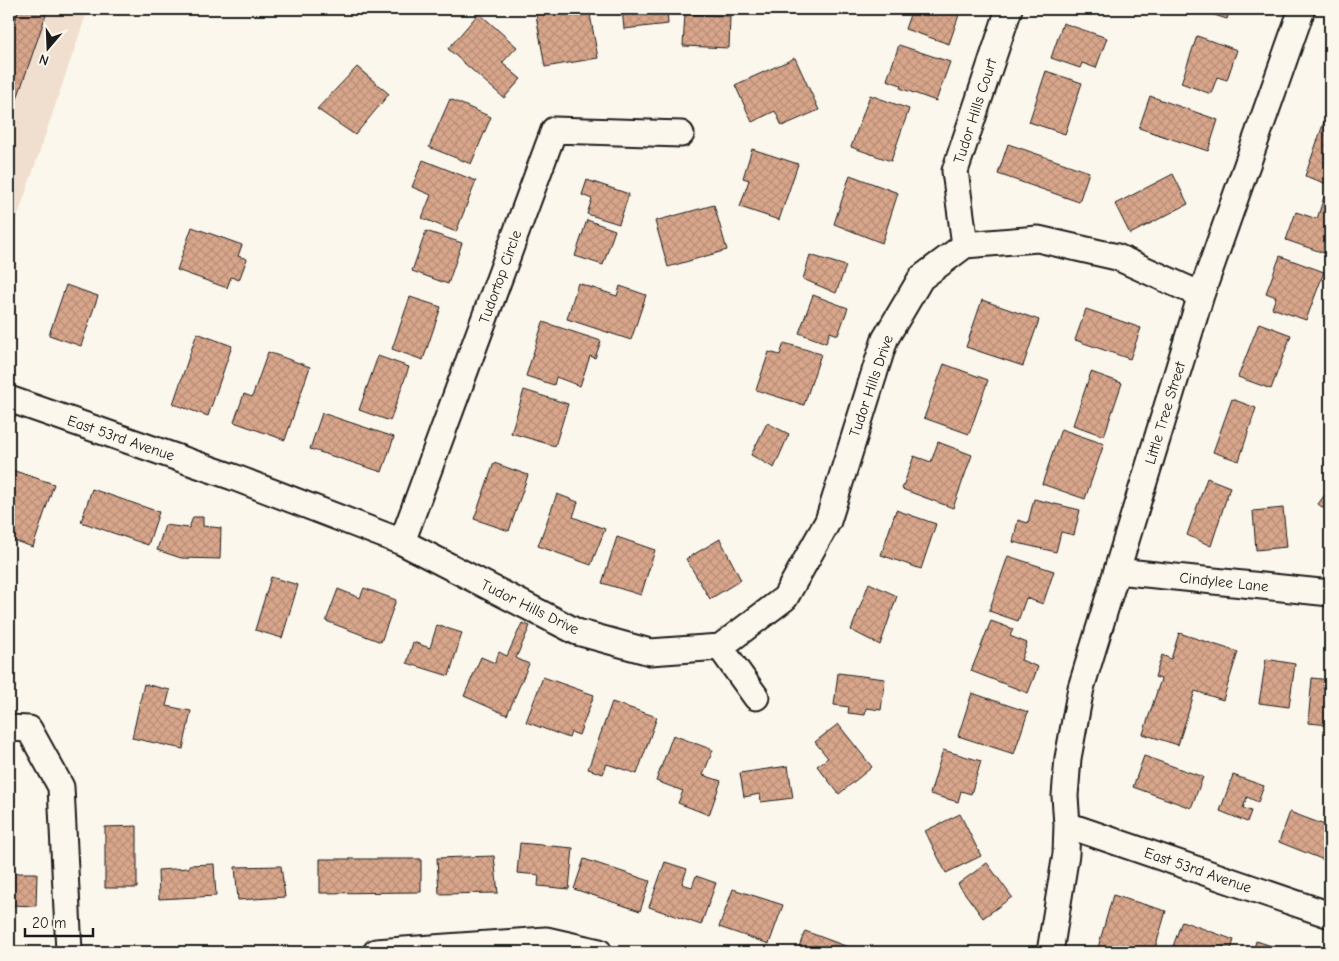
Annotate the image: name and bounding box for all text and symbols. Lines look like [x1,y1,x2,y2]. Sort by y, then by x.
north arrow [22,22,72,72]
text: N [37,50,51,69]
street label: Tudor Hills Court [950,55,1001,166]
street label: Tudortop Circle [475,227,525,326]
street label: Tudor Hills Drive [845,332,897,439]
street label: Little Tree Street [1141,359,1189,467]
street label: East 53rd Avenue [65,411,177,465]
street label: Cindylee Lane [1178,568,1270,596]
street label: Tudor Hills Drive [478,576,582,639]
street label: East 53rd Avenue [1142,843,1254,897]
scale bar [25,906,92,938]
text: 20 m [32,914,66,932]

